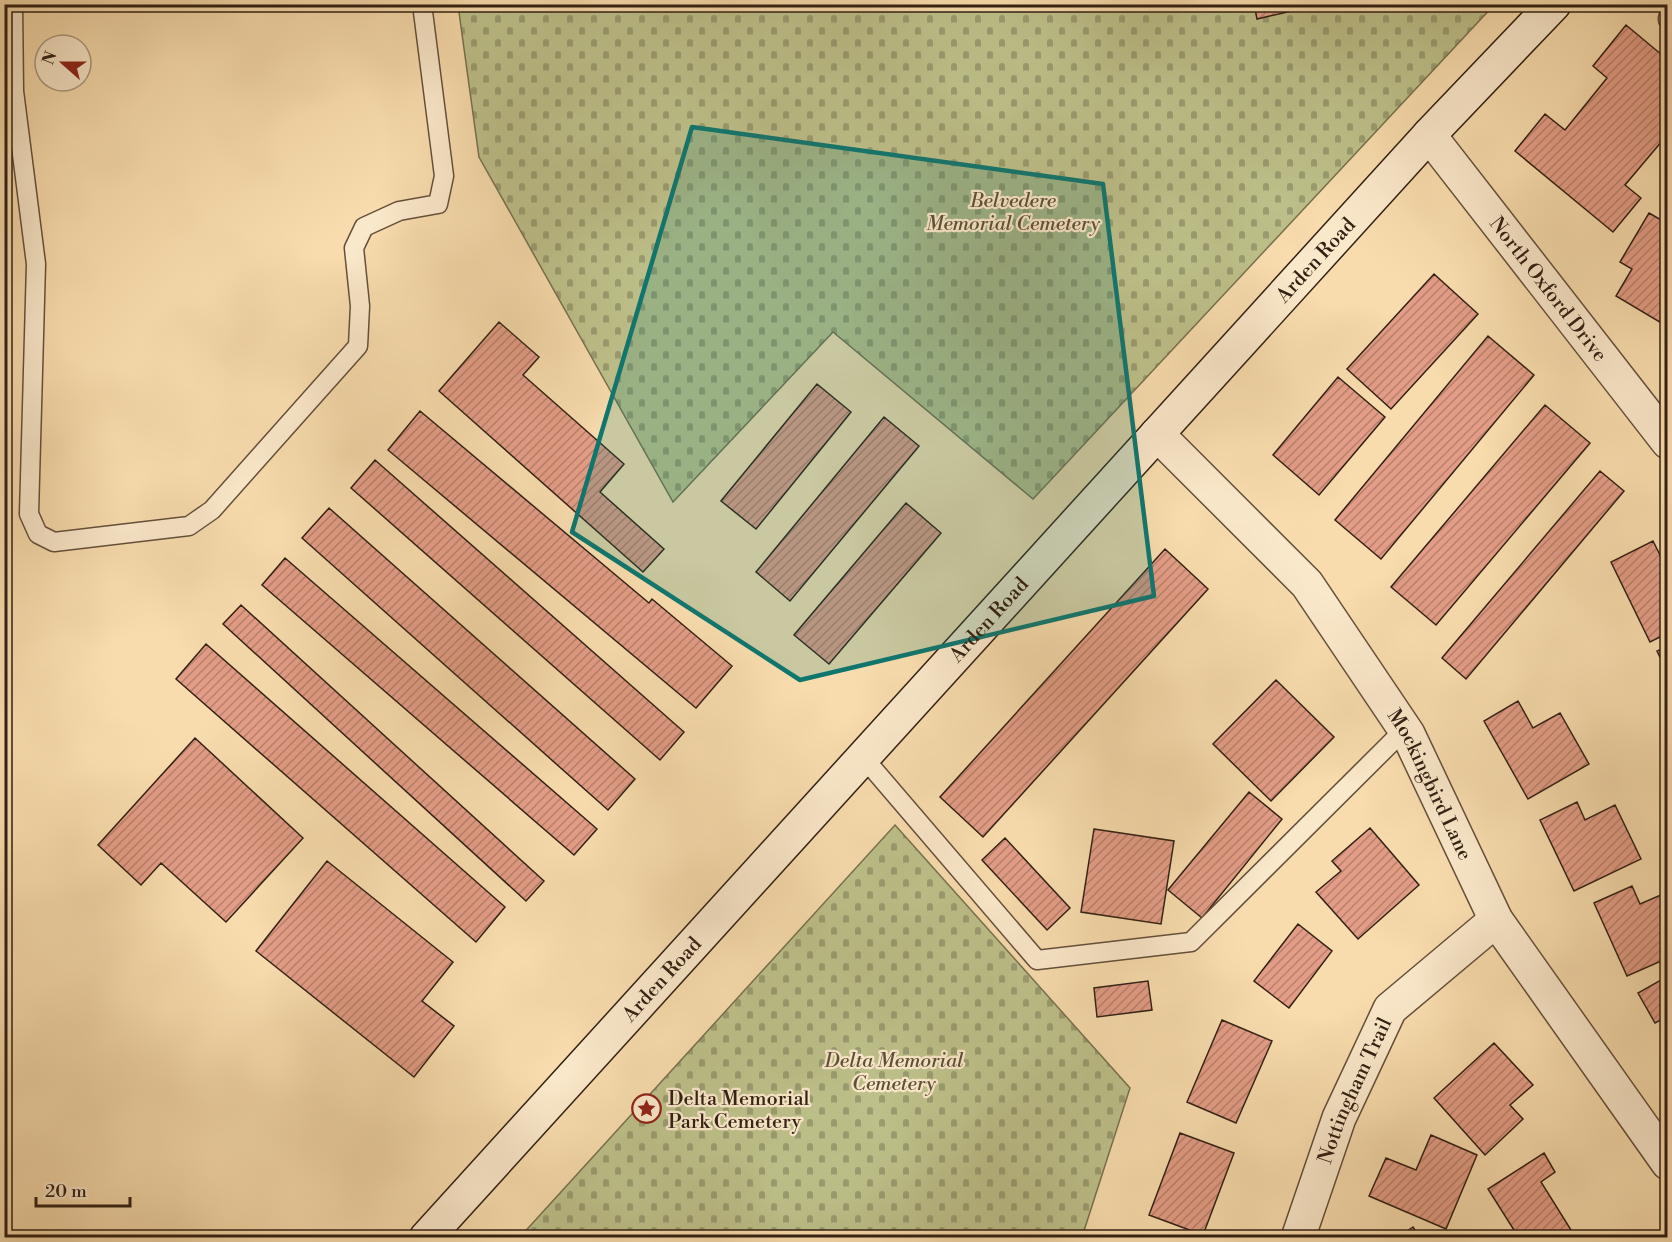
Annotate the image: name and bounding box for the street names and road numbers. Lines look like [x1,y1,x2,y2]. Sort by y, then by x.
street label: North Oxford Drive [1483,212,1612,367]
street label: Arden Road [1271,213,1362,309]
street label: Arden Road [944,572,1035,669]
street label: Mockingbird Lane [1381,705,1477,865]
street label: Arden Road [617,932,708,1028]
street label: Nottingham Trail [1313,1014,1398,1167]

